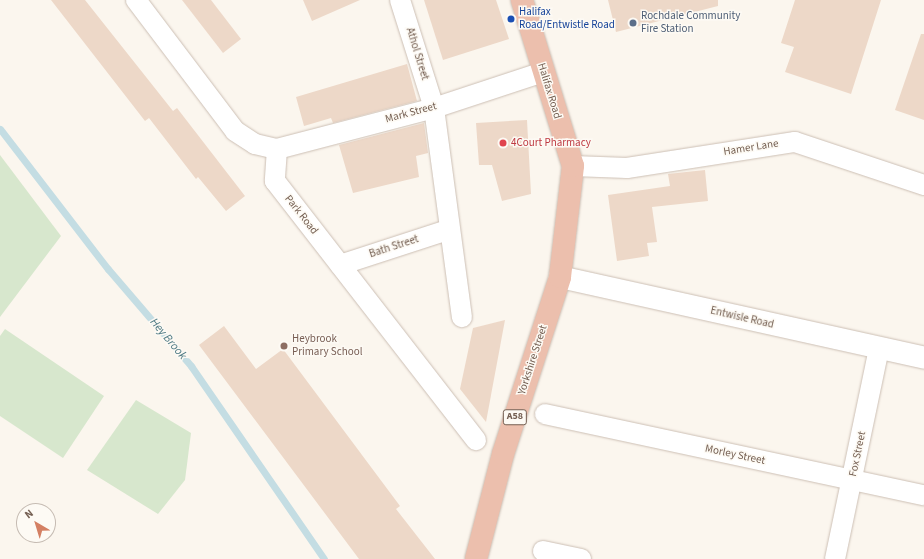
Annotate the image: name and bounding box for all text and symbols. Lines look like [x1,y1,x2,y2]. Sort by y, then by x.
place label: Halifax Road/Entwistle Road [519,6,615,32]
place label: Rochdale Community Fire Station [641,10,740,36]
marker: Halifax Road/Entwistle Road [506,14,516,24]
marker: Rochdale Community Fire Station [628,18,638,28]
street label: Athol Street [403,26,431,82]
street label: Halifax Road [534,62,564,120]
street label: Mark Street [384,100,438,126]
place label: 4Court Pharmacy [511,136,591,150]
street label: Hamer Lane [722,137,780,159]
marker: 4Court Pharmacy [498,138,508,148]
street label: Park Road [282,193,320,237]
street label: Bath Street [368,233,420,261]
street label: Entwisle Road [709,304,775,332]
water label: Hey Brook [147,315,189,363]
street label: Yorkshire Street [516,324,550,396]
place label: Heybrook Primary School [292,333,362,359]
marker: Heybrook Primary School [279,341,289,351]
road number: A58 [502,409,528,425]
street label: Fox Street [847,430,869,478]
street label: Morley Street [704,442,766,468]
north arrow [16,503,56,543]
text: N [21,506,36,522]

